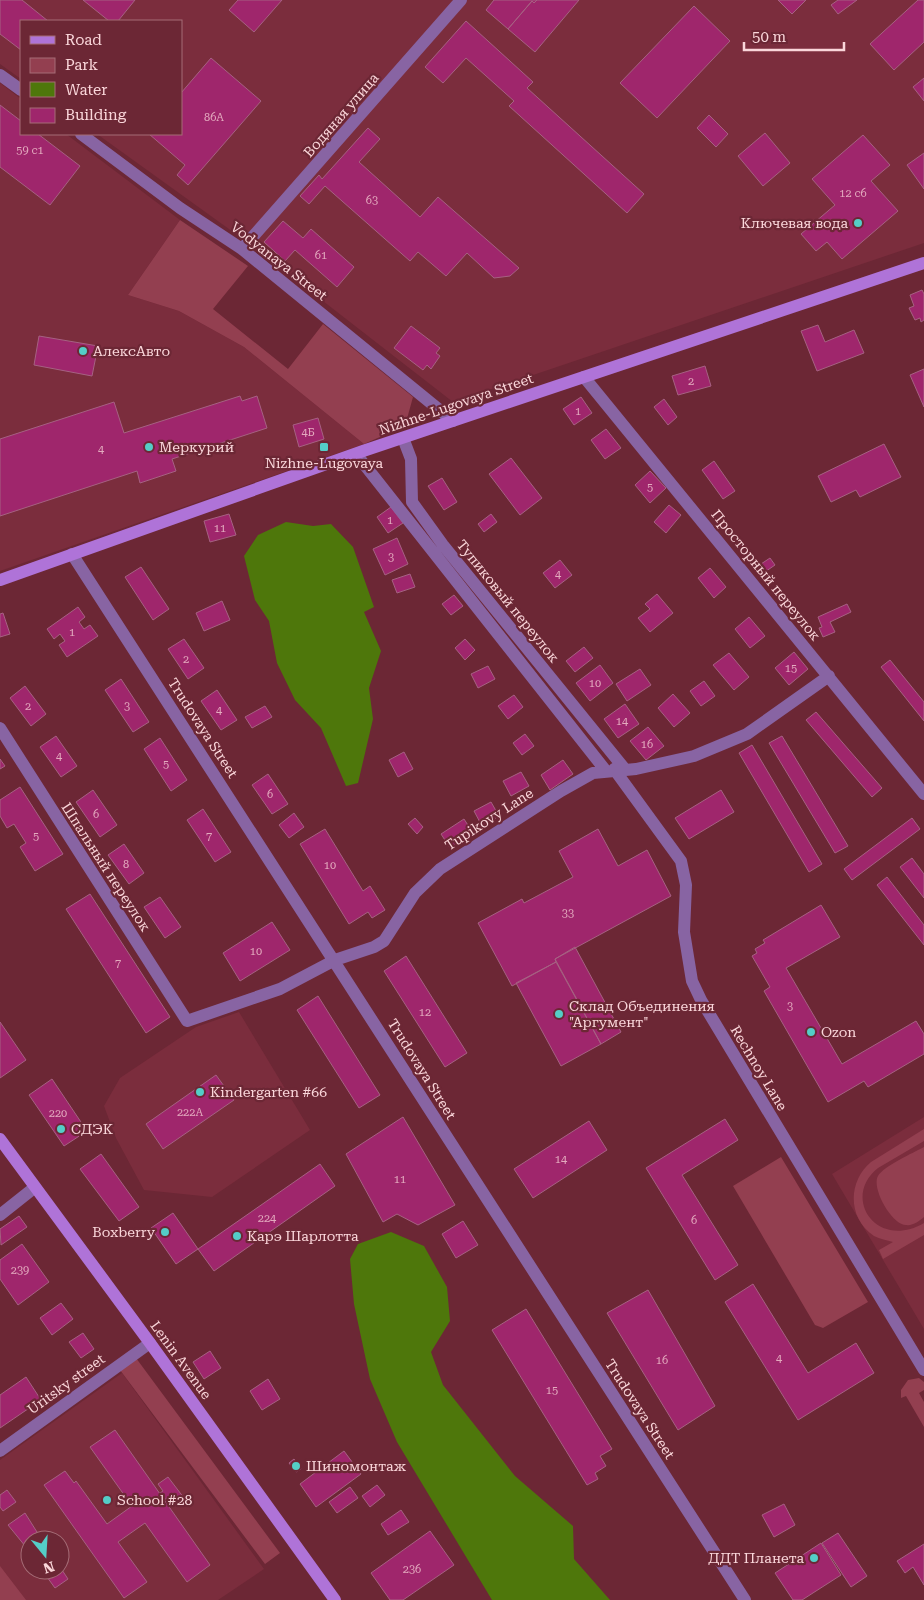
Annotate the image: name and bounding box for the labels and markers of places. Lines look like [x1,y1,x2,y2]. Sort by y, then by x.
place label: Ключевая вода [741,215,848,231]
marker: Ключевая вода [852,217,864,229]
place label: АлексАвто [93,343,170,359]
marker: АлексАвто [77,345,89,357]
place label: Меркурий [159,439,234,455]
marker: Меркурий [143,441,155,453]
marker: Nizhne-Lugovaya [318,441,330,453]
place label: Nizhne-Lugovaya [265,455,383,471]
place label: Склад Объединения "Аргумент" [569,998,715,1030]
marker: Склад Объединения "Аргумент" [553,1008,565,1020]
place label: Ozon [821,1024,856,1040]
marker: Ozon [805,1026,817,1038]
place label: Kindergarten #66 [210,1084,327,1100]
marker: Kindergarten #66 [194,1086,206,1098]
place label: СДЭК [71,1121,113,1137]
marker: СДЭК [55,1123,67,1135]
place label: Boxberry [92,1224,156,1240]
marker: Boxberry [159,1226,171,1238]
place label: Карэ Шарлотта [247,1228,359,1244]
marker: Карэ Шарлотта [231,1230,243,1242]
place label: Шиномонтаж [306,1458,406,1474]
marker: Шиномонтаж [290,1460,302,1472]
place label: School #28 [117,1492,192,1508]
marker: School #28 [101,1494,113,1506]
place label: ДДТ Планета [708,1550,804,1566]
marker: ДДТ Планета [808,1552,820,1564]

